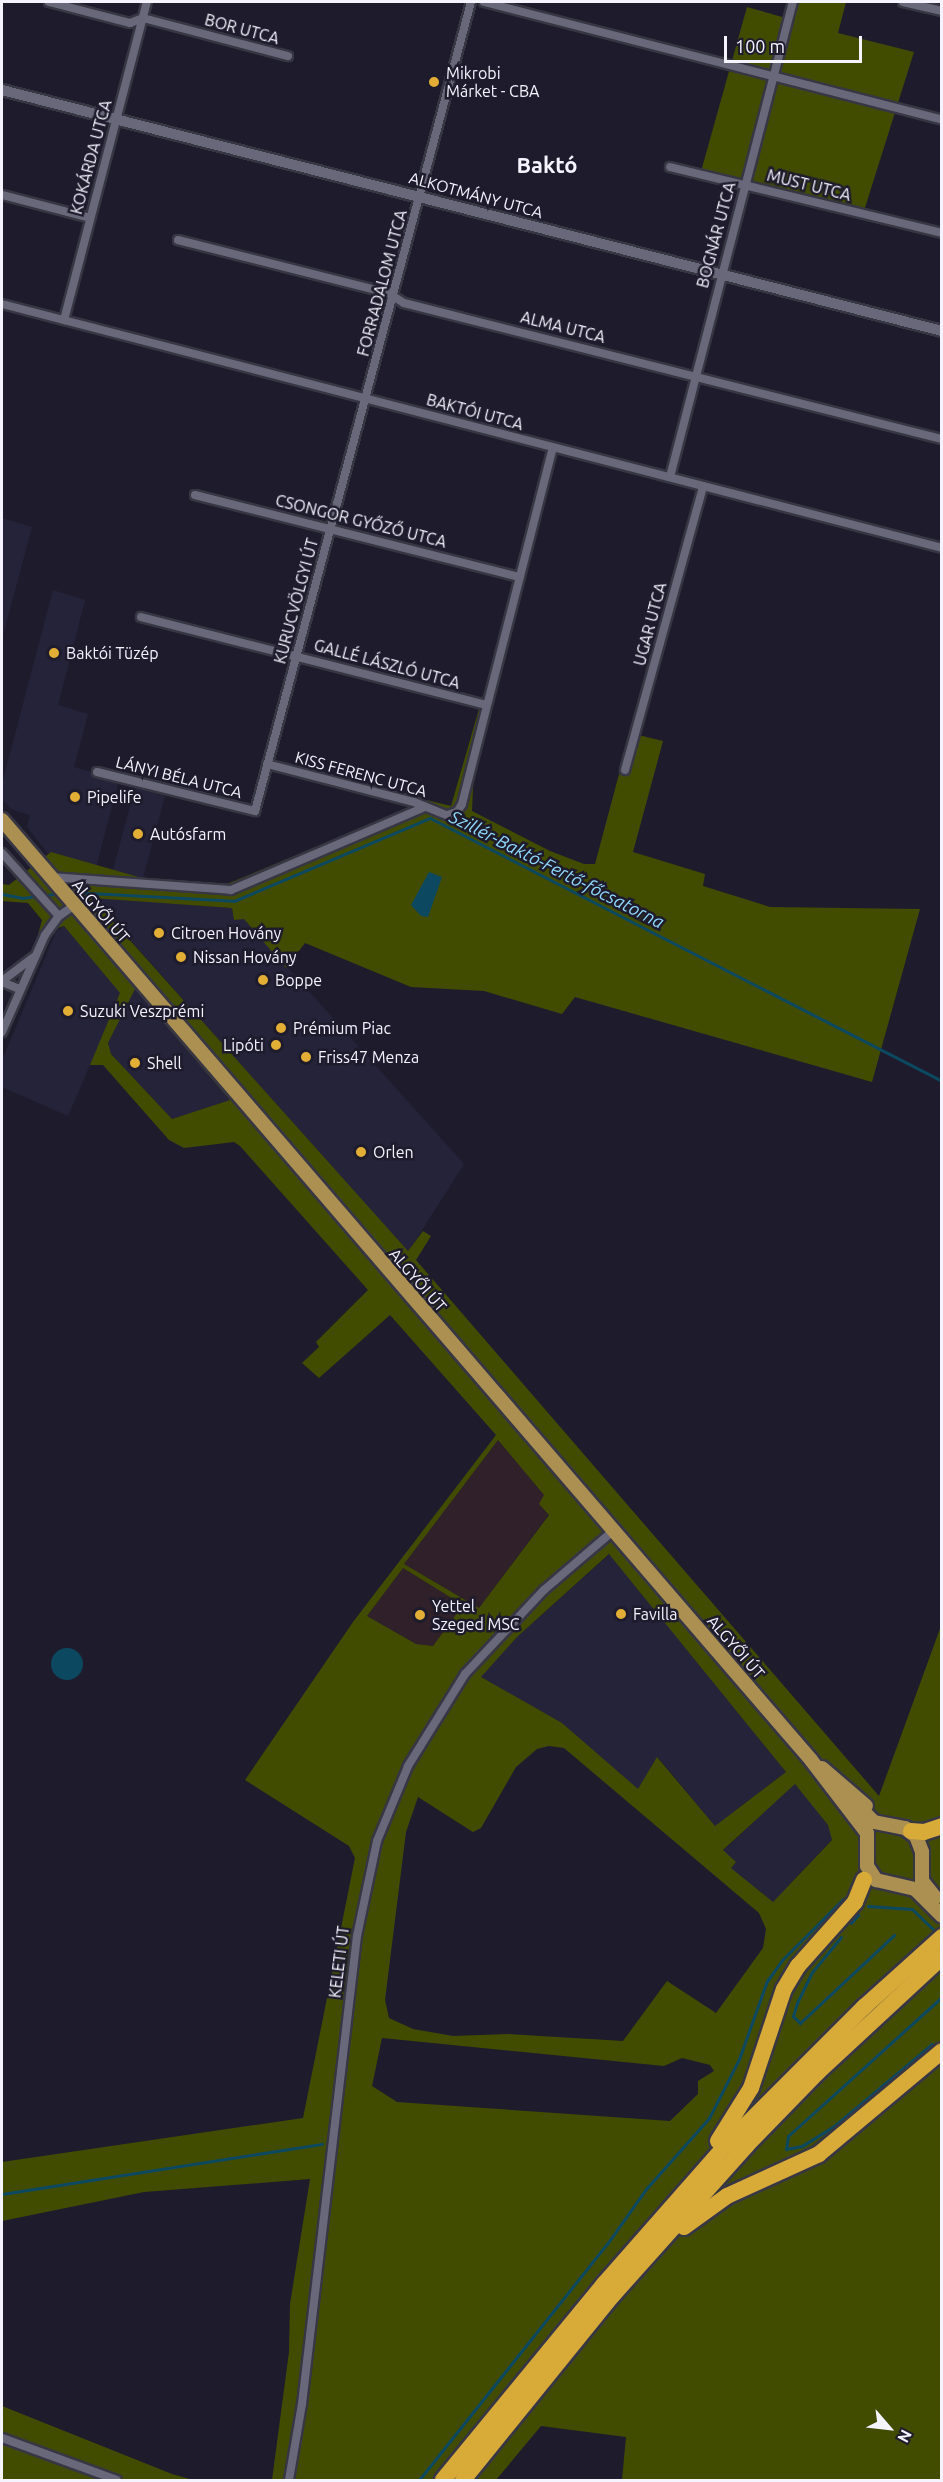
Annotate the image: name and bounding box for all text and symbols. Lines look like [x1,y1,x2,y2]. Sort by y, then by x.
street label: BOR UTCA [203,10,281,48]
scale bar [727,24,865,62]
text: 100 m [735,36,785,56]
place label: Mikrobi Márket - CBA [446,63,539,101]
marker: Mikrobi Márket - CBA [427,75,441,89]
street label: KOKÁRDA UTCA [66,98,116,216]
district label: Baktó [516,152,578,178]
street label: MUST UTCA [765,165,853,205]
street label: ALKOTMÁNY UTCA [407,168,545,222]
street label: BOGNÁR UTCA [693,180,739,290]
street label: FORRADALOM UTCA [353,208,411,358]
street label: ALMA UTCA [519,307,607,347]
street label: BAKTÓI UTCA [424,390,526,434]
street label: CSONGOR GYŐZŐ UTCA [273,490,449,552]
street label: KURUCVÖLGYI ÚT [270,536,322,666]
street label: UGAR UTCA [630,580,670,668]
street label: GALLÉ LÁSZLÓ UTCA [312,635,462,693]
place label: Baktói Tüzép [66,643,159,663]
marker: Baktói Tüzép [47,646,61,660]
street label: KISS FERENC UTCA [293,747,429,801]
street label: LÁNYI BÉLA UTCA [114,752,244,802]
place label: Pipelife [87,787,142,807]
marker: Pipelife [68,790,82,804]
water label: Szillér-Baktó-Fertő-főcsatorna [446,805,668,933]
place label: Autósfarm [150,824,226,844]
marker: Autósfarm [131,827,145,841]
street label: ALGYŐI ÚT [68,876,134,946]
place label: Citroen Hovány [171,923,281,943]
marker: Citroen Hovány [152,926,166,940]
place label: Nissan Hovány [193,947,296,967]
marker: Nissan Hovány [174,950,188,964]
place label: Boppe [275,970,322,990]
marker: Boppe [256,973,270,987]
place label: Suzuki Veszprémi [80,1001,204,1021]
marker: Suzuki Veszprémi [61,1004,75,1018]
place label: Prémium Piac [293,1018,391,1038]
marker: Prémium Piac [274,1021,288,1035]
place label: Lipóti [223,1035,264,1055]
marker: Lipóti [269,1038,283,1052]
place label: Friss47 Menza [318,1047,419,1067]
marker: Friss47 Menza [299,1050,313,1064]
place label: Shell [147,1053,182,1073]
marker: Shell [128,1056,142,1070]
place label: Orlen [373,1142,414,1162]
marker: Orlen [354,1145,368,1159]
street label: ALGYŐI ÚT [385,1245,451,1315]
place label: Yettel Szeged MSC [432,1596,520,1634]
place label: Favilla [633,1604,677,1624]
marker: Favilla [614,1607,628,1621]
marker: Yettel Szeged MSC [413,1608,427,1622]
street label: ALGYŐI ÚT [703,1612,769,1682]
street label: KELETI ÚT [325,1925,353,1999]
north arrow [859,2398,919,2458]
text: N [894,2427,916,2446]

